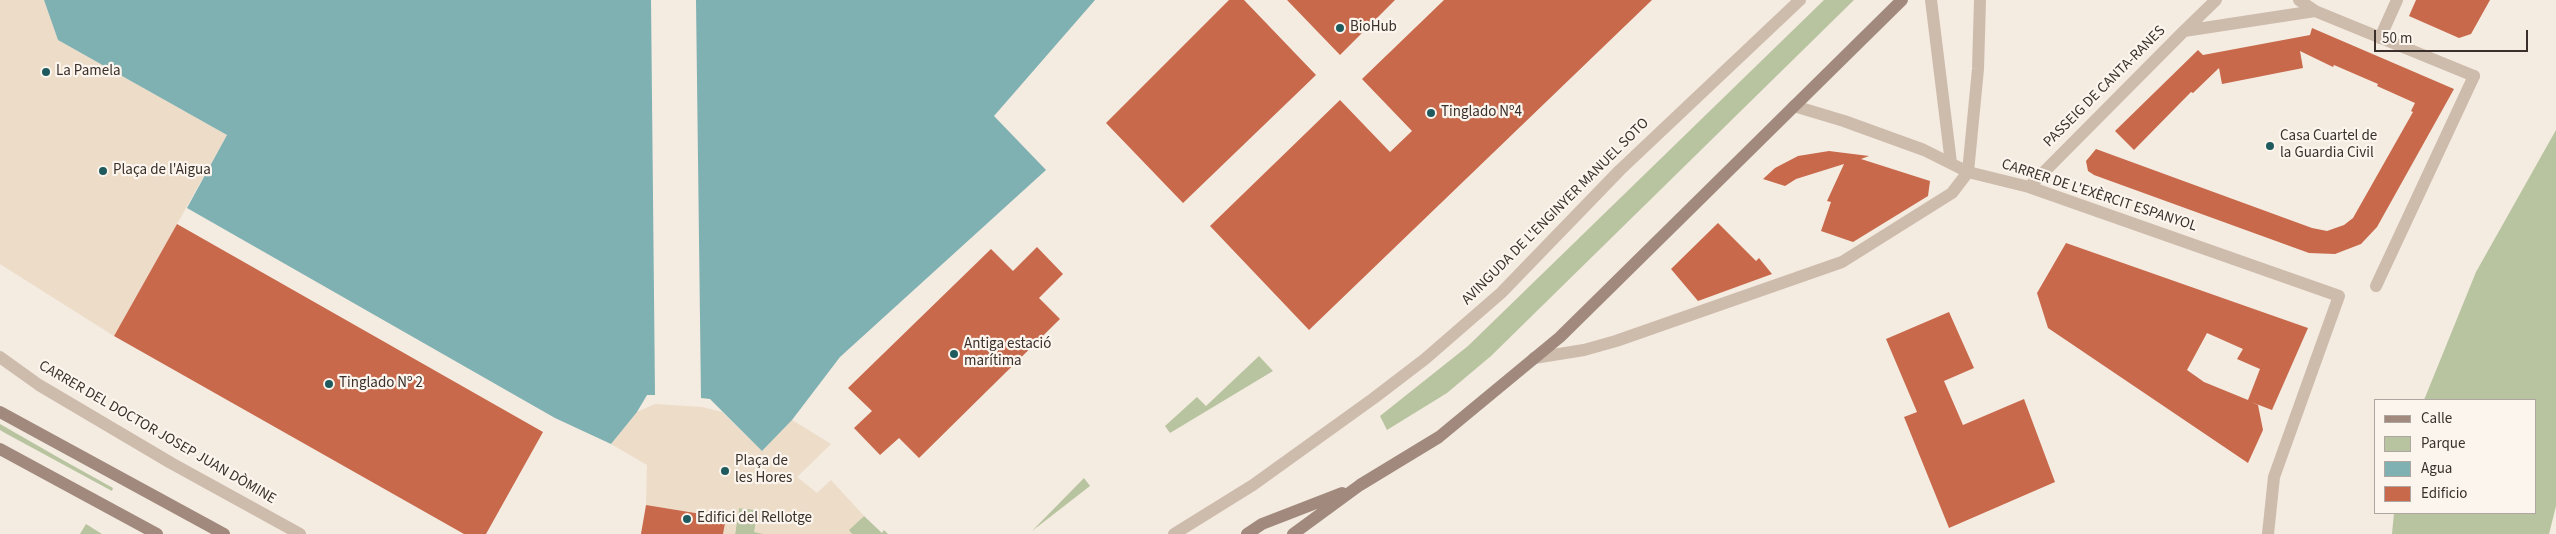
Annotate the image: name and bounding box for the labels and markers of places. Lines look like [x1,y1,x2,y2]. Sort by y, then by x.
place label: BioHub [1350,19,1397,37]
marker: BioHub [1334,22,1346,34]
place label: La Pamela [56,63,121,81]
marker: La Pamela [40,66,52,78]
place label: Tinglado Nº4 [1441,104,1522,122]
marker: Tinglado Nº4 [1425,107,1437,119]
place label: Casa Cuartel de la Guardia Civil [2280,128,2377,163]
marker: Casa Cuartel de la Guardia Civil [2264,140,2276,152]
place label: Plaça de l'Aigua [113,162,211,180]
marker: Plaça de l'Aigua [97,165,109,177]
place label: Antiga estació marítima [964,336,1051,371]
marker: Antiga estació marítima [948,348,960,360]
place label: Tinglado Nº 2 [339,375,423,393]
marker: Tinglado Nº 2 [323,378,335,390]
place label: Plaça de les Hores [735,453,792,488]
marker: Plaça de les Hores [719,465,731,477]
place label: Edifici del Rellotge [697,510,812,528]
marker: Edifici del Rellotge [681,513,693,525]

